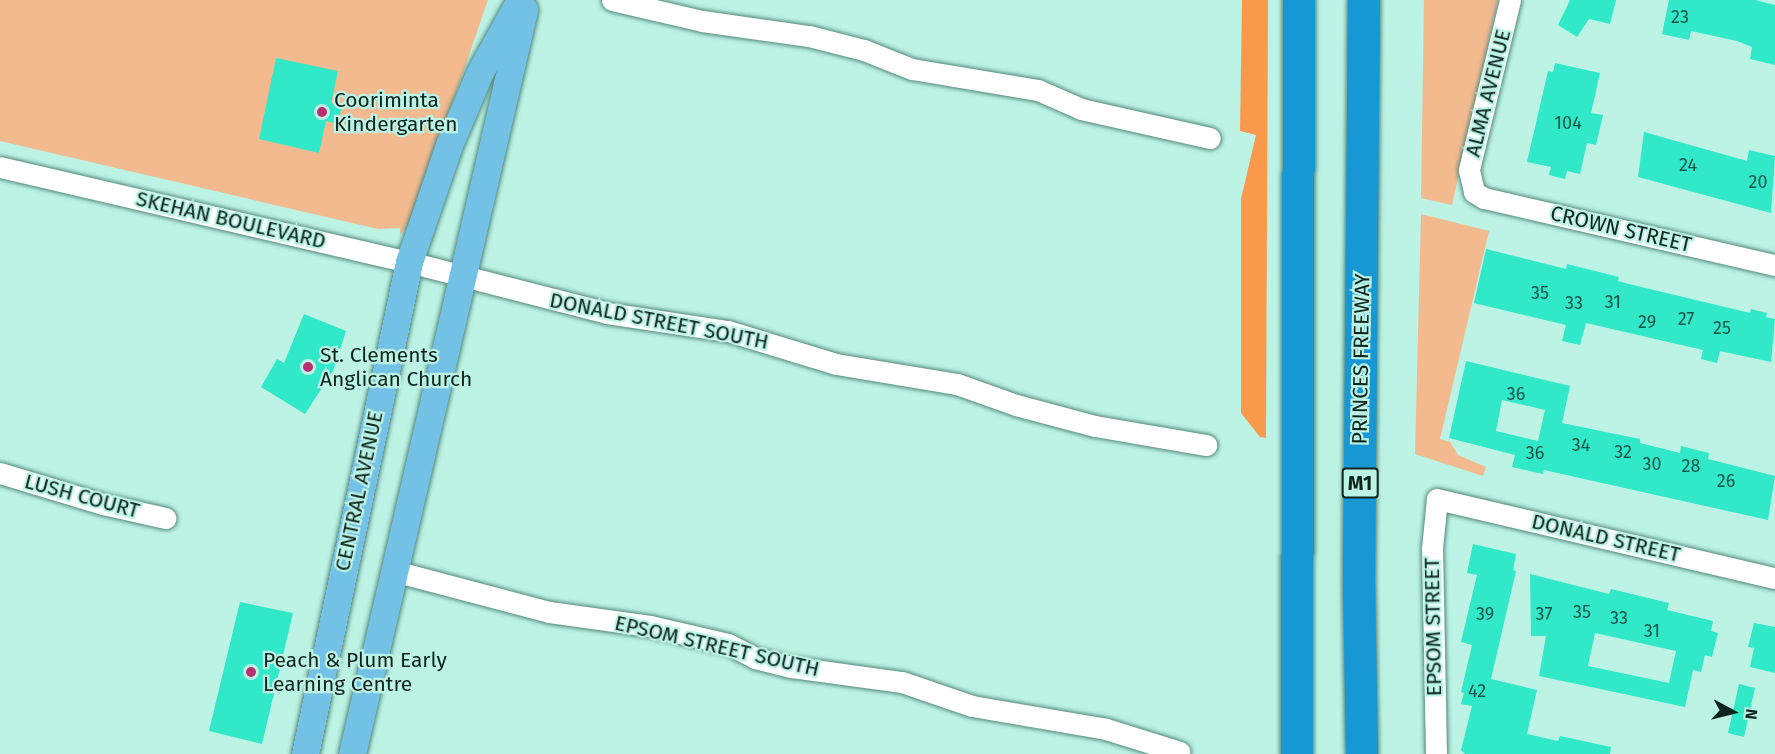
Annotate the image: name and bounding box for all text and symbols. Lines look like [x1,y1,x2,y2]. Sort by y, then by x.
house number: 23 [1671,6,1689,28]
street label: ALMA AVENUE [1460,27,1516,159]
place label: Cooriminta Kindergarten [334,87,457,137]
marker: Cooriminta Kindergarten [315,105,329,119]
house number: 104 [1554,112,1582,134]
house number: 24 [1679,154,1697,176]
house number: 20 [1749,171,1767,193]
street label: SKEHAN BOULEVARD [134,186,328,254]
street label: CROWN STREET [1548,201,1694,257]
street label: PRINCES FREEWAY [1347,273,1375,445]
house number: 35 [1531,282,1549,304]
street label: DONALD STREET SOUTH [547,287,771,355]
house number: 31 [1605,291,1621,313]
house number: 33 [1565,292,1583,314]
house number: 27 [1678,308,1694,330]
house number: 29 [1638,311,1656,333]
house number: 25 [1713,317,1731,339]
place label: St. Clements Anglican Church [320,342,472,392]
marker: St. Clements Anglican Church [301,360,315,374]
house number: 36 [1507,383,1525,405]
street label: CENTRAL AVENUE [330,409,388,573]
house number: 34 [1572,434,1590,456]
house number: 32 [1614,441,1632,463]
house number: 36 [1526,442,1544,464]
house number: 30 [1642,453,1662,475]
house number: 28 [1682,455,1700,477]
road number: M1 [1340,466,1380,500]
street label: LUSH COURT [22,469,142,523]
house number: 26 [1717,470,1735,492]
street label: DONALD STREET [1529,509,1683,567]
street label: EPSOM STREET [1419,557,1447,697]
house number: 35 [1573,601,1591,623]
house number: 39 [1476,603,1494,625]
house number: 37 [1536,603,1552,625]
house number: 33 [1610,607,1628,629]
street label: EPSOM STREET SOUTH [612,610,822,682]
house number: 31 [1644,620,1660,642]
place label: Peach & Plum Early Learning Centre [263,647,447,697]
marker: Peach & Plum Early Learning Centre [244,665,258,679]
house number: 42 [1468,680,1486,702]
north arrow [1703,682,1763,742]
text: N [1741,708,1761,721]

